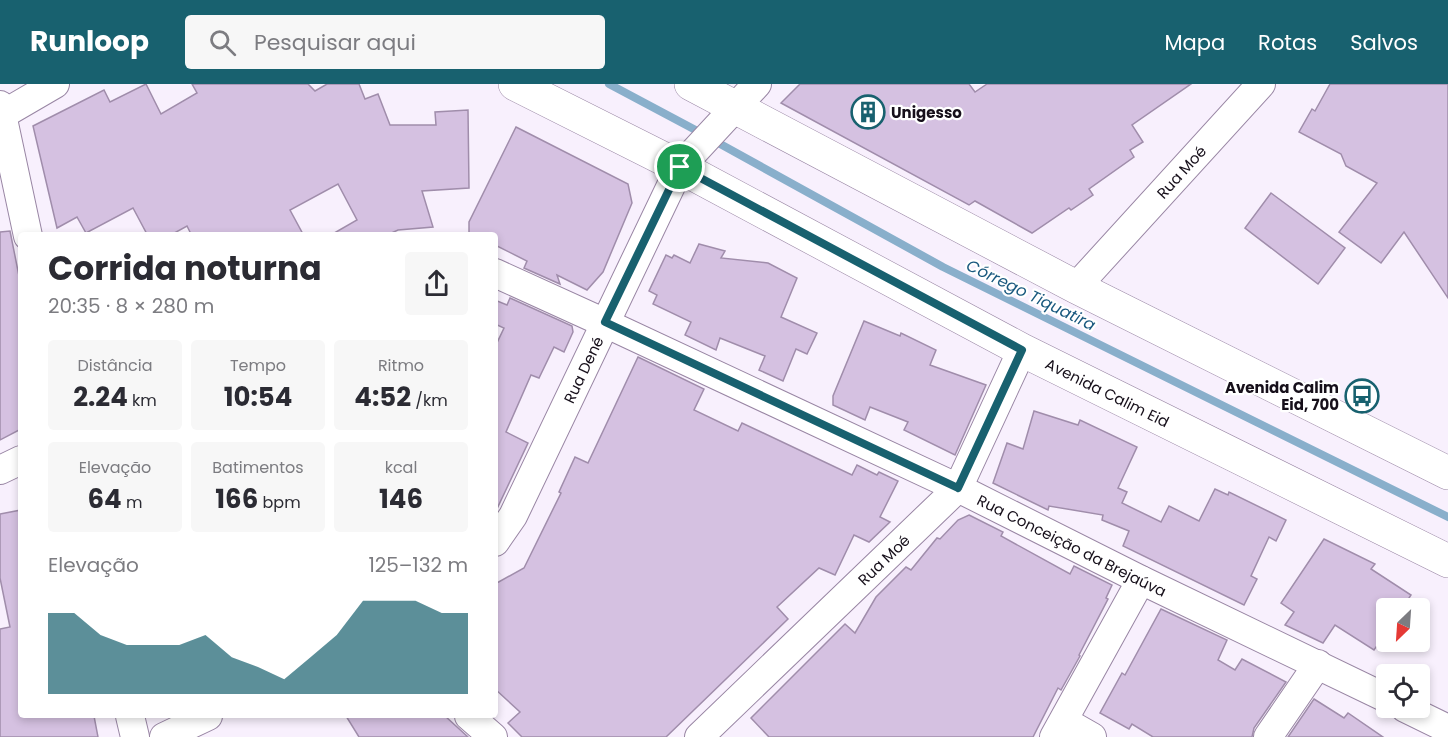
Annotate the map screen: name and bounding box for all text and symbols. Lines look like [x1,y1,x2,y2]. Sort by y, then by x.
search box [185,15,605,69]
text: Runloop [30,22,149,61]
icon: search [206,26,239,59]
text: Pesquisar aqui [254,27,416,58]
text: Mapa [1164,28,1225,57]
text: Rotas [1258,28,1317,57]
text: Salvos [1350,28,1418,57]
building icon: Unigesso [850,94,886,130]
place label: Unigesso [891,102,962,123]
pin [654,141,705,192]
street label: Rua Moé [1152,141,1211,203]
icon: arrive [663,150,696,183]
text: Corrida noturna [48,245,322,292]
button: share [405,252,468,315]
water label: Córrego Tiquatira [962,254,1100,336]
text: 20:35 · 8 × 280 m [48,292,214,320]
street label: Rua Dené [558,333,608,406]
street label: Avenida Calim Eid [1042,353,1173,432]
text: Distância [78,354,152,377]
text: Tempo [230,354,286,377]
text: Ritmo [378,354,424,377]
place label: Avenida Calim Eid, 700 [1225,377,1339,415]
bus stop icon: Avenida Calim Eid, 700 [1344,378,1380,414]
text: 2.24 [73,379,128,415]
text: 10:54 [224,379,292,415]
text: 4:52 [354,379,411,415]
text: km [128,389,157,412]
text: /km [411,389,448,412]
text: Elevação [79,456,151,479]
text: Batimentos [212,456,304,479]
text: kcal [385,456,417,479]
text: 64 [88,481,122,517]
text: 166 [215,481,258,517]
text: 146 [379,481,423,517]
street label: Rua Conceição da Brejaúva [974,489,1170,601]
text: m [122,491,142,514]
text: bpm [258,491,301,514]
street label: Rua Moé [853,530,914,590]
text: Elevação [48,551,139,579]
text: 125–132 m [368,551,468,579]
north arrow [1376,598,1430,652]
map controls [1376,598,1430,718]
button: locate [1376,664,1430,718]

